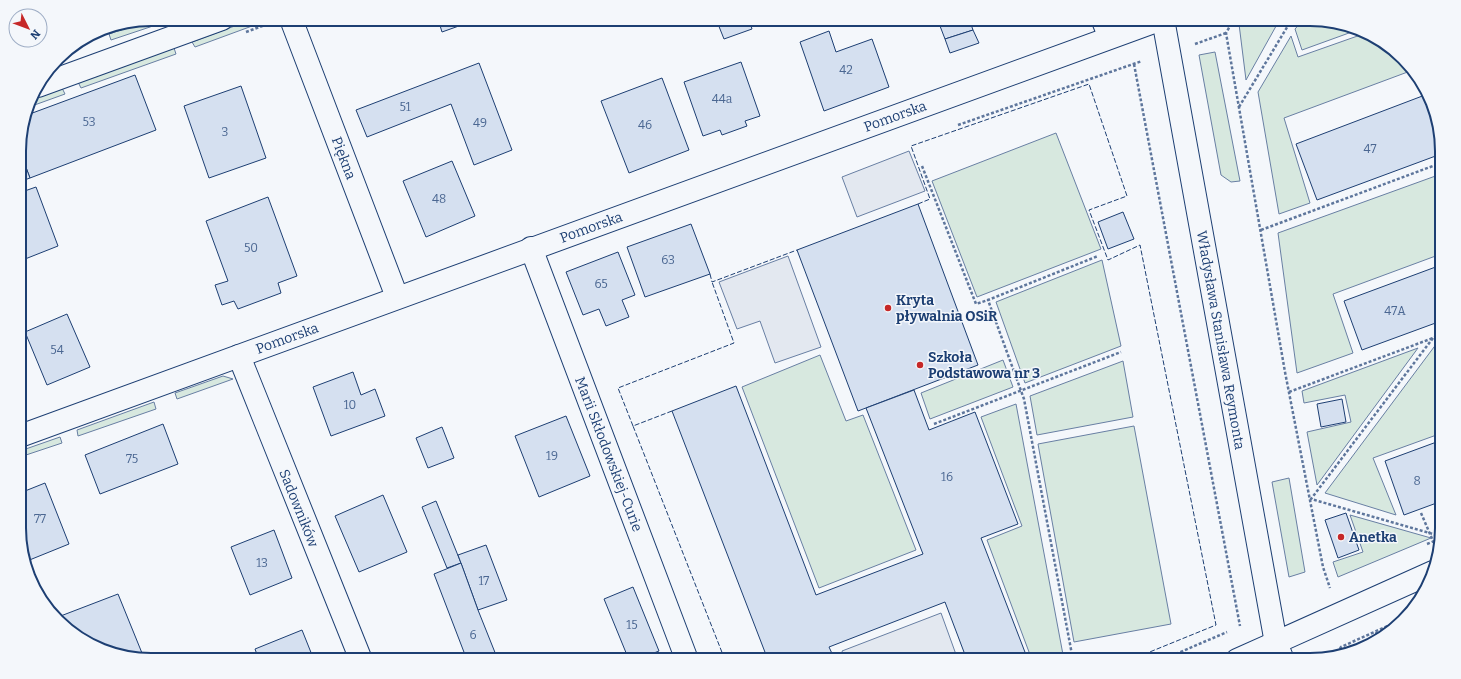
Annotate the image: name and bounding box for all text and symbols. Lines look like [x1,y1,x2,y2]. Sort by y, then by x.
north arrow [8,8,48,48]
text: N [27,27,43,42]
house number: 42 [839,63,853,77]
house number: 44a [712,92,733,106]
street label: Pomorska [862,97,929,136]
house number: 51 [399,100,411,114]
house number: 53 [83,115,96,129]
house number: 49 [473,116,487,130]
house number: 46 [638,118,652,132]
house number: 3 [222,125,229,139]
street label: Piękna [328,134,360,182]
house number: 47 [1364,142,1376,156]
house number: 48 [432,192,446,206]
street label: Pomorska [558,208,625,247]
street label: Władysława Stanisława Reymonta [1193,229,1248,451]
house number: 50 [244,241,258,255]
house number: 63 [661,253,675,267]
house number: 65 [594,277,608,291]
place label: Kryta pływalnia OSiR [896,292,998,325]
marker: Kryta pływalnia OSiR [883,303,893,313]
house number: 47A [1384,304,1406,318]
street label: Pomorska [254,319,321,358]
house number: 54 [50,343,64,357]
place label: Szkoła Podstawowa nr 3 [928,349,1040,382]
marker: Szkoła Podstawowa nr 3 [915,360,925,370]
street label: Marii Skłodowskiej-Curie [571,374,646,534]
house number: 10 [344,398,356,412]
house number: 19 [546,449,558,463]
house number: 75 [126,452,138,466]
street label: Sadowników [275,467,322,550]
house number: 16 [941,470,953,484]
house number: 8 [1413,474,1421,488]
house number: 77 [34,512,46,526]
place label: Anetka [1349,529,1397,546]
marker: Anetka [1336,532,1346,542]
house number: 13 [256,556,268,570]
house number: 17 [479,574,489,588]
house number: 15 [626,618,638,632]
house number: 6 [469,628,477,642]

